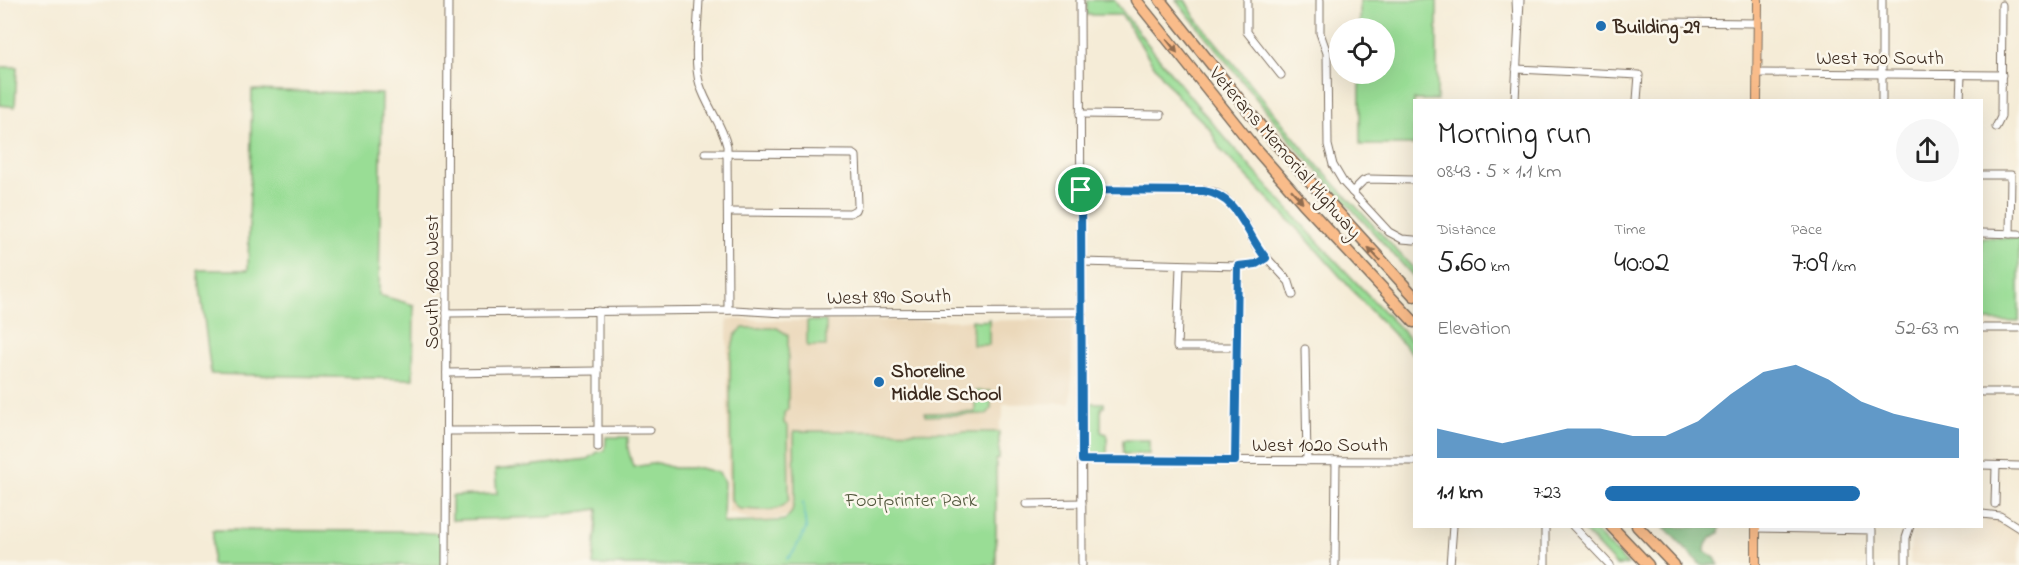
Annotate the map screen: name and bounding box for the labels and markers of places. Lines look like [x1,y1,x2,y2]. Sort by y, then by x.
place label: Building 29 [1612,14,1700,44]
marker: Building 29 [1594,19,1608,33]
pin [1055,164,1106,215]
place label: Shoreline Middle School [891,358,1001,410]
marker: Shoreline Middle School [872,375,886,389]

